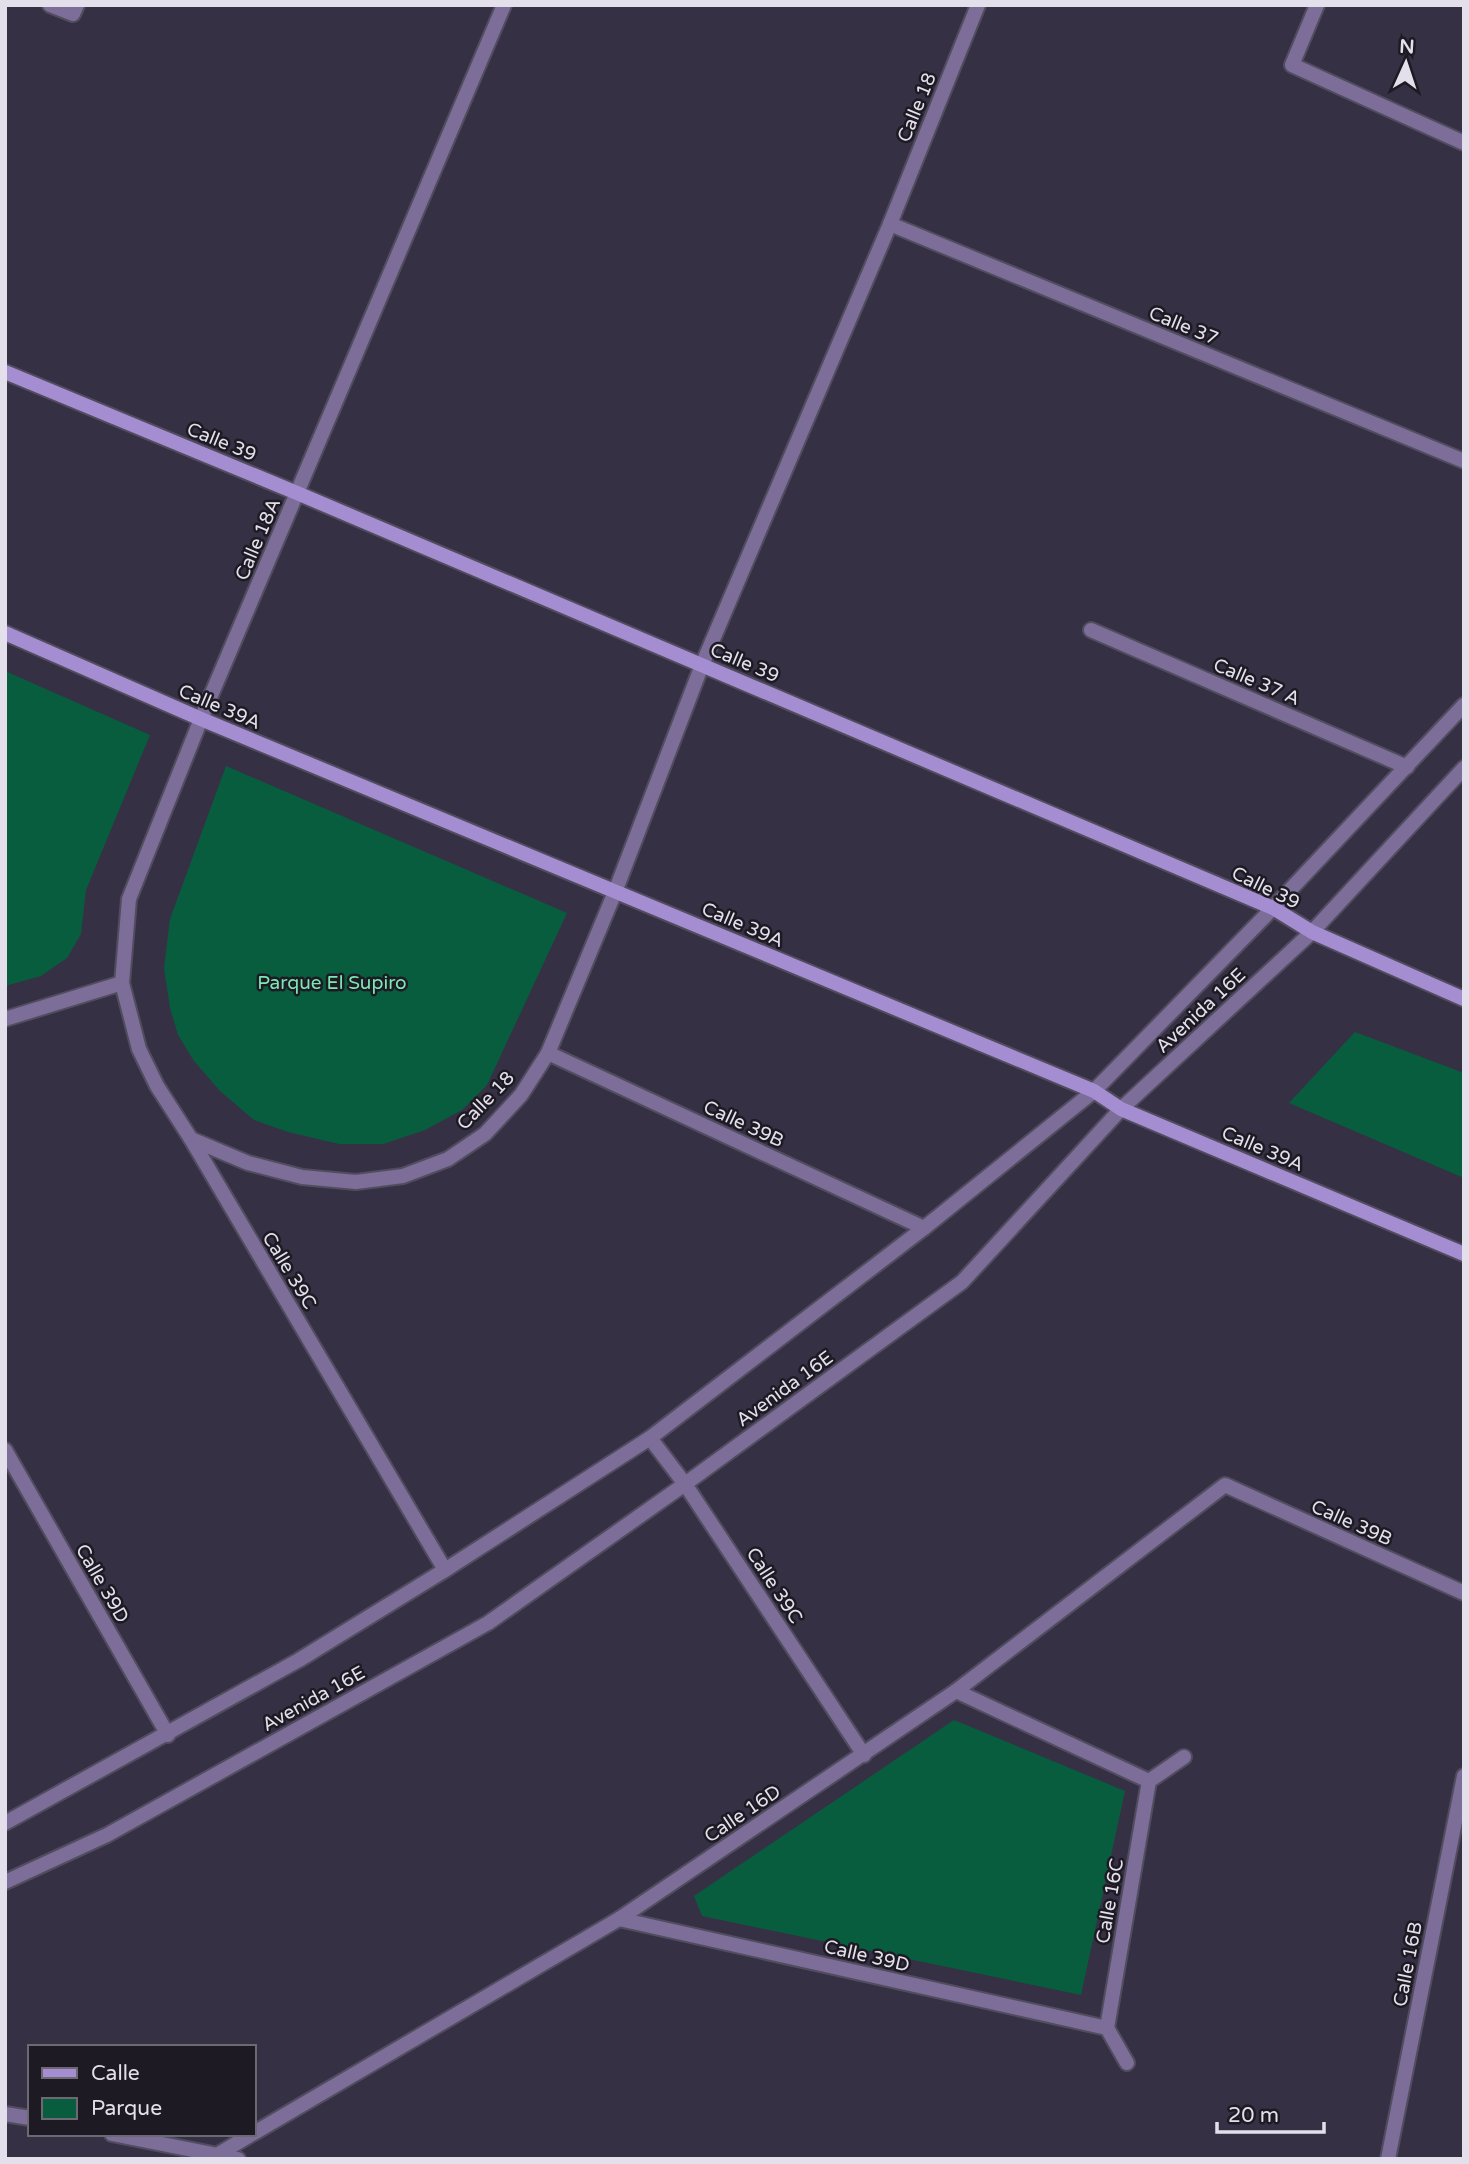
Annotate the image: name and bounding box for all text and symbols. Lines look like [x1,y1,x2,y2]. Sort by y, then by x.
north arrow [1371,28,1441,98]
text: N [1399,36,1415,58]
street label: Calle 18 [893,69,941,145]
street label: Calle 37 [1146,302,1222,350]
street label: Calle 39 [184,418,260,466]
street label: Calle 18A [231,495,285,584]
street label: Calle 39 [707,639,782,687]
street label: Calle 37 A [1210,654,1303,710]
street label: Calle 39A [175,680,264,734]
street label: Calle 39 [1228,862,1303,914]
street label: Calle 39A [698,898,787,952]
street label: Avenida 16E [1151,964,1250,1058]
park label: Parque El Supiro [257,972,407,994]
street label: Calle 18 [452,1067,519,1135]
street label: Calle 39B [700,1096,787,1152]
street label: Calle 39A [1218,1122,1307,1176]
street label: Calle 39C [258,1228,321,1313]
street label: Avenida 16E [732,1346,837,1431]
street label: Calle 39B [1308,1495,1395,1550]
street label: Calle 39D [71,1540,133,1627]
street label: Calle 39C [741,1543,807,1628]
street label: Avenida 16E [258,1662,369,1736]
street label: Calle 16D [700,1780,785,1847]
street label: Calle 16C [1092,1857,1128,1945]
street label: Calle 16B [1389,1920,1427,2009]
street label: Calle 39D [822,1935,912,1976]
legend [28,2045,256,2136]
text: Calle [91,2061,140,2086]
scale bar [1217,2090,1324,2134]
text: Parque [91,2096,162,2121]
text: 20 m [1228,2103,1279,2128]

